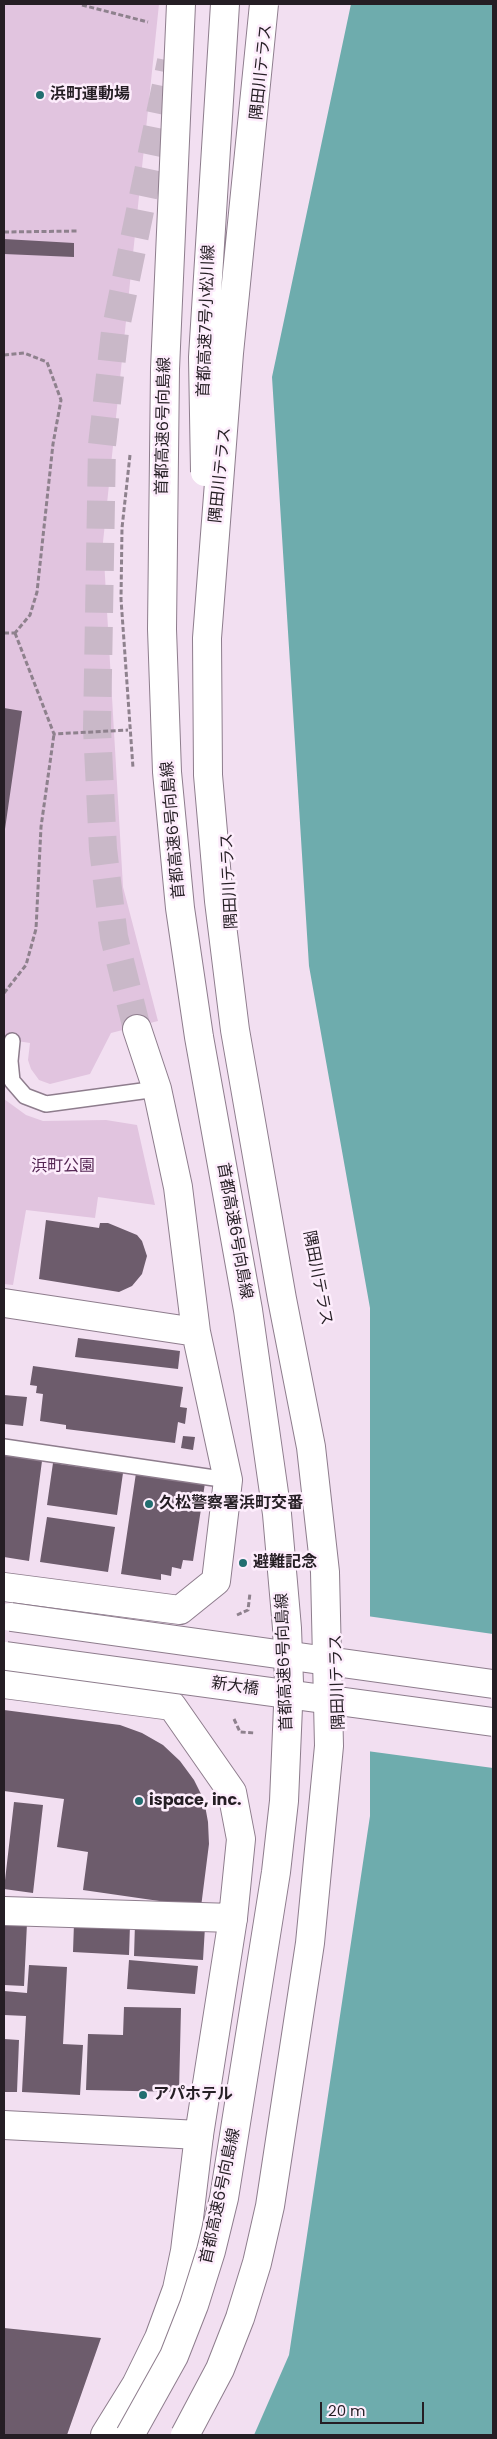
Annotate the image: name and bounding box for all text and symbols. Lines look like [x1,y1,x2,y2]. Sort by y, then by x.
street label: 隅田川テラス [247,23,277,121]
place label: 浜町運動場 [50,85,130,105]
marker: 浜町運動場 [34,89,46,101]
street label: 首都高速7号小松川線 [195,244,219,398]
street label: 首都高速6号向島線 [153,357,175,495]
street label: 隅田川テラス [206,426,236,524]
street label: 首都高速6号向島線 [158,760,190,900]
street label: 隅田川テラス [218,833,242,929]
park label: 浜町公園 [31,1157,95,1177]
street label: 首都高速6号向島線 [213,1161,255,1301]
street label: 隅田川テラス [298,1229,336,1327]
place label: 久松警察署浜町交番 [159,1494,303,1514]
marker: 久松警察署浜町交番 [143,1498,155,1510]
place label: 避難記念 [253,1553,317,1573]
marker: 避難記念 [237,1557,249,1569]
street label: 首都高速6号向島線 [273,1593,297,1731]
street label: 隅田川テラス [327,1634,349,1730]
street label: 新大橋 [210,1674,260,1700]
place label: ispace, inc. [149,1791,242,1811]
marker: ispace, inc. [133,1795,145,1807]
place label: アパホテル [153,2085,233,2105]
marker: アパホテル [137,2089,149,2101]
street label: 首都高速6号向島線 [197,2126,245,2266]
scale bar [322,2392,426,2424]
text: 20 m [328,2400,366,2421]

